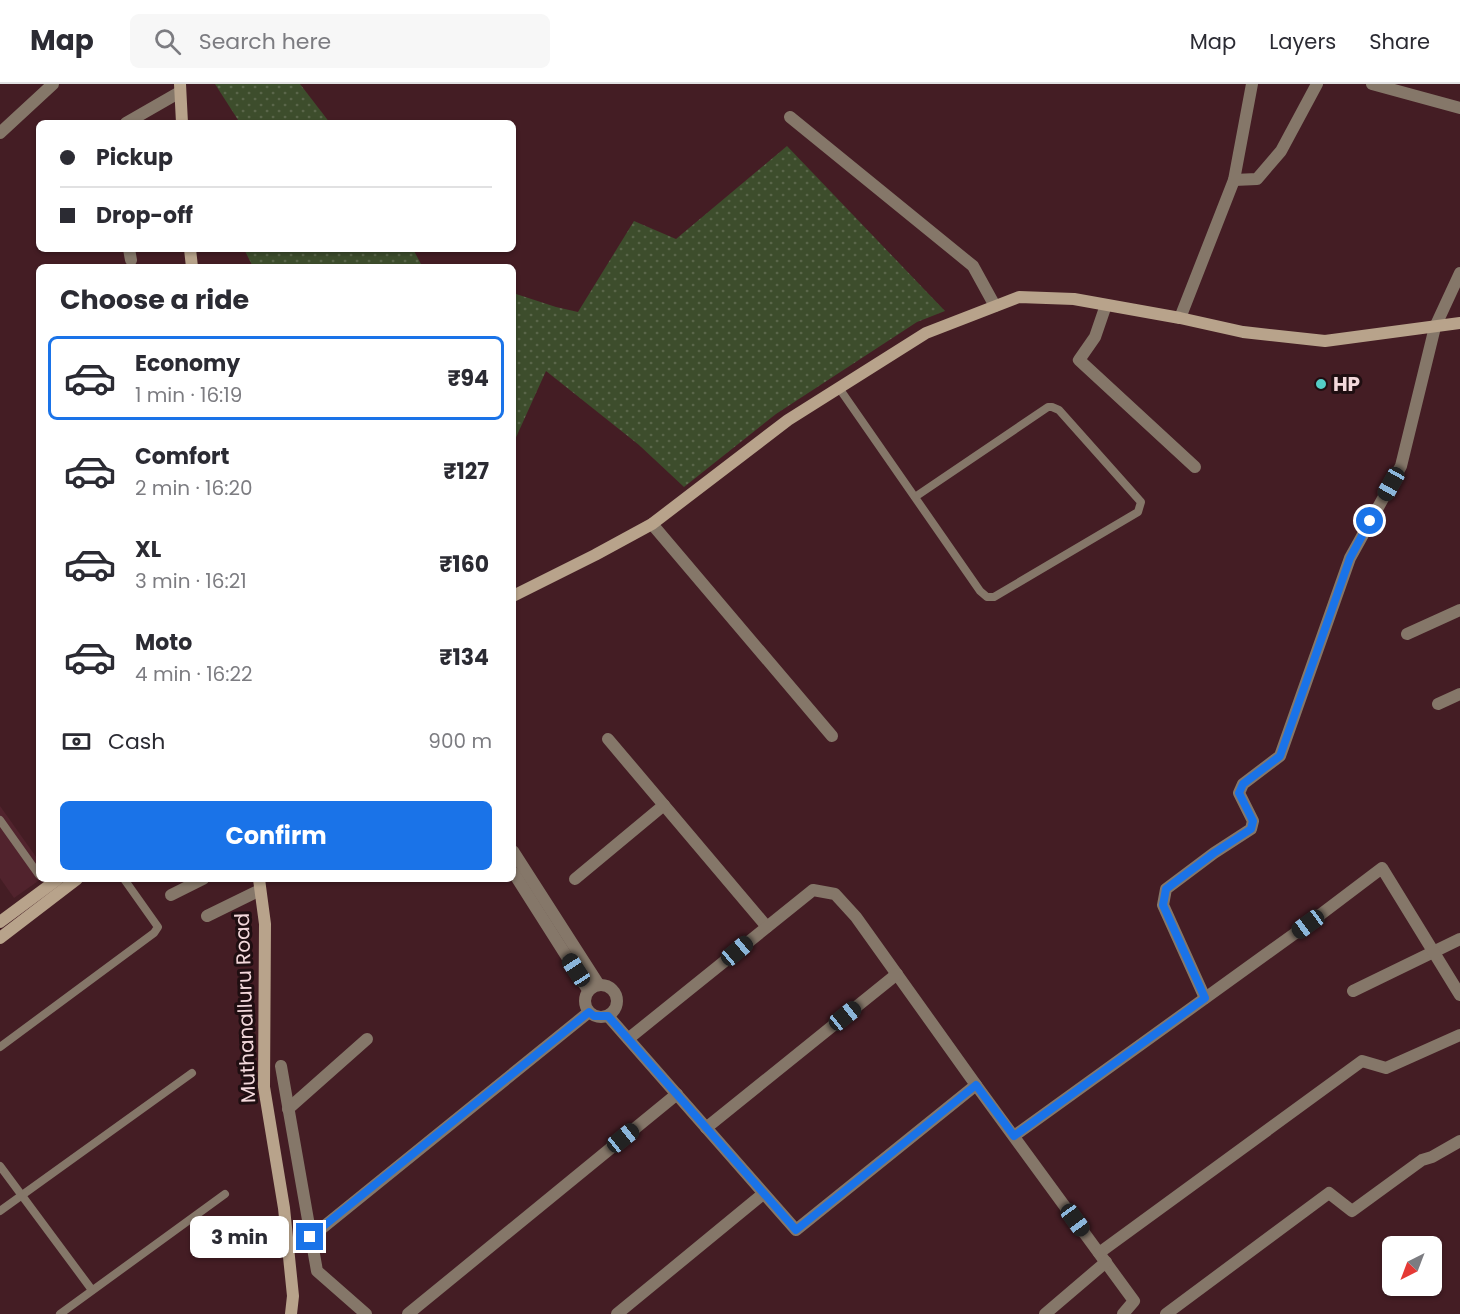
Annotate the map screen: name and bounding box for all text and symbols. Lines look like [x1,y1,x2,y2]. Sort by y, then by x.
search box [130,14,550,68]
text: Map [30,21,94,60]
icon: search [151,25,184,58]
text: Search here [199,26,331,57]
text: Map [1190,27,1236,56]
text: Layers [1269,27,1336,56]
text: Share [1369,27,1430,56]
text: Pickup [96,142,173,173]
text: Drop-off [96,200,193,231]
text: Choose a ride [60,281,249,318]
text: Economy [135,348,240,379]
icon: car [63,351,117,405]
text: ₹94 [447,363,489,394]
place label: HP [1333,370,1360,398]
marker: HP [1314,377,1328,391]
text: 1 min · 16:19 [135,381,242,409]
text: Comfort [135,441,229,472]
icon: car [63,444,117,498]
text: ₹127 [443,456,489,487]
car [1374,464,1408,504]
text: 2 min · 16:20 [135,474,253,502]
route start [1356,507,1383,534]
text: XL [135,534,161,565]
icon: car [63,537,117,591]
text: ₹160 [439,549,489,580]
text: 3 min · 16:21 [135,567,247,595]
text: Moto [135,627,192,658]
icon: car [63,630,117,684]
text: ₹134 [439,642,489,673]
text: 4 min · 16:22 [135,660,253,688]
icon: cash [60,725,93,758]
text: Cash [108,726,165,757]
text: 900 m [428,727,492,755]
button: Confirm [60,801,492,870]
car [1288,906,1328,942]
street label: Muthanalluru Road [228,912,262,1104]
car [717,933,757,969]
car [559,950,593,990]
car [825,998,865,1034]
car [603,1120,643,1156]
car [1057,1200,1093,1240]
callout: 3 min [190,1216,289,1258]
text: 3 min [211,1223,268,1251]
route end [296,1223,323,1250]
north arrow [1382,1236,1442,1296]
map controls [1382,1236,1442,1296]

